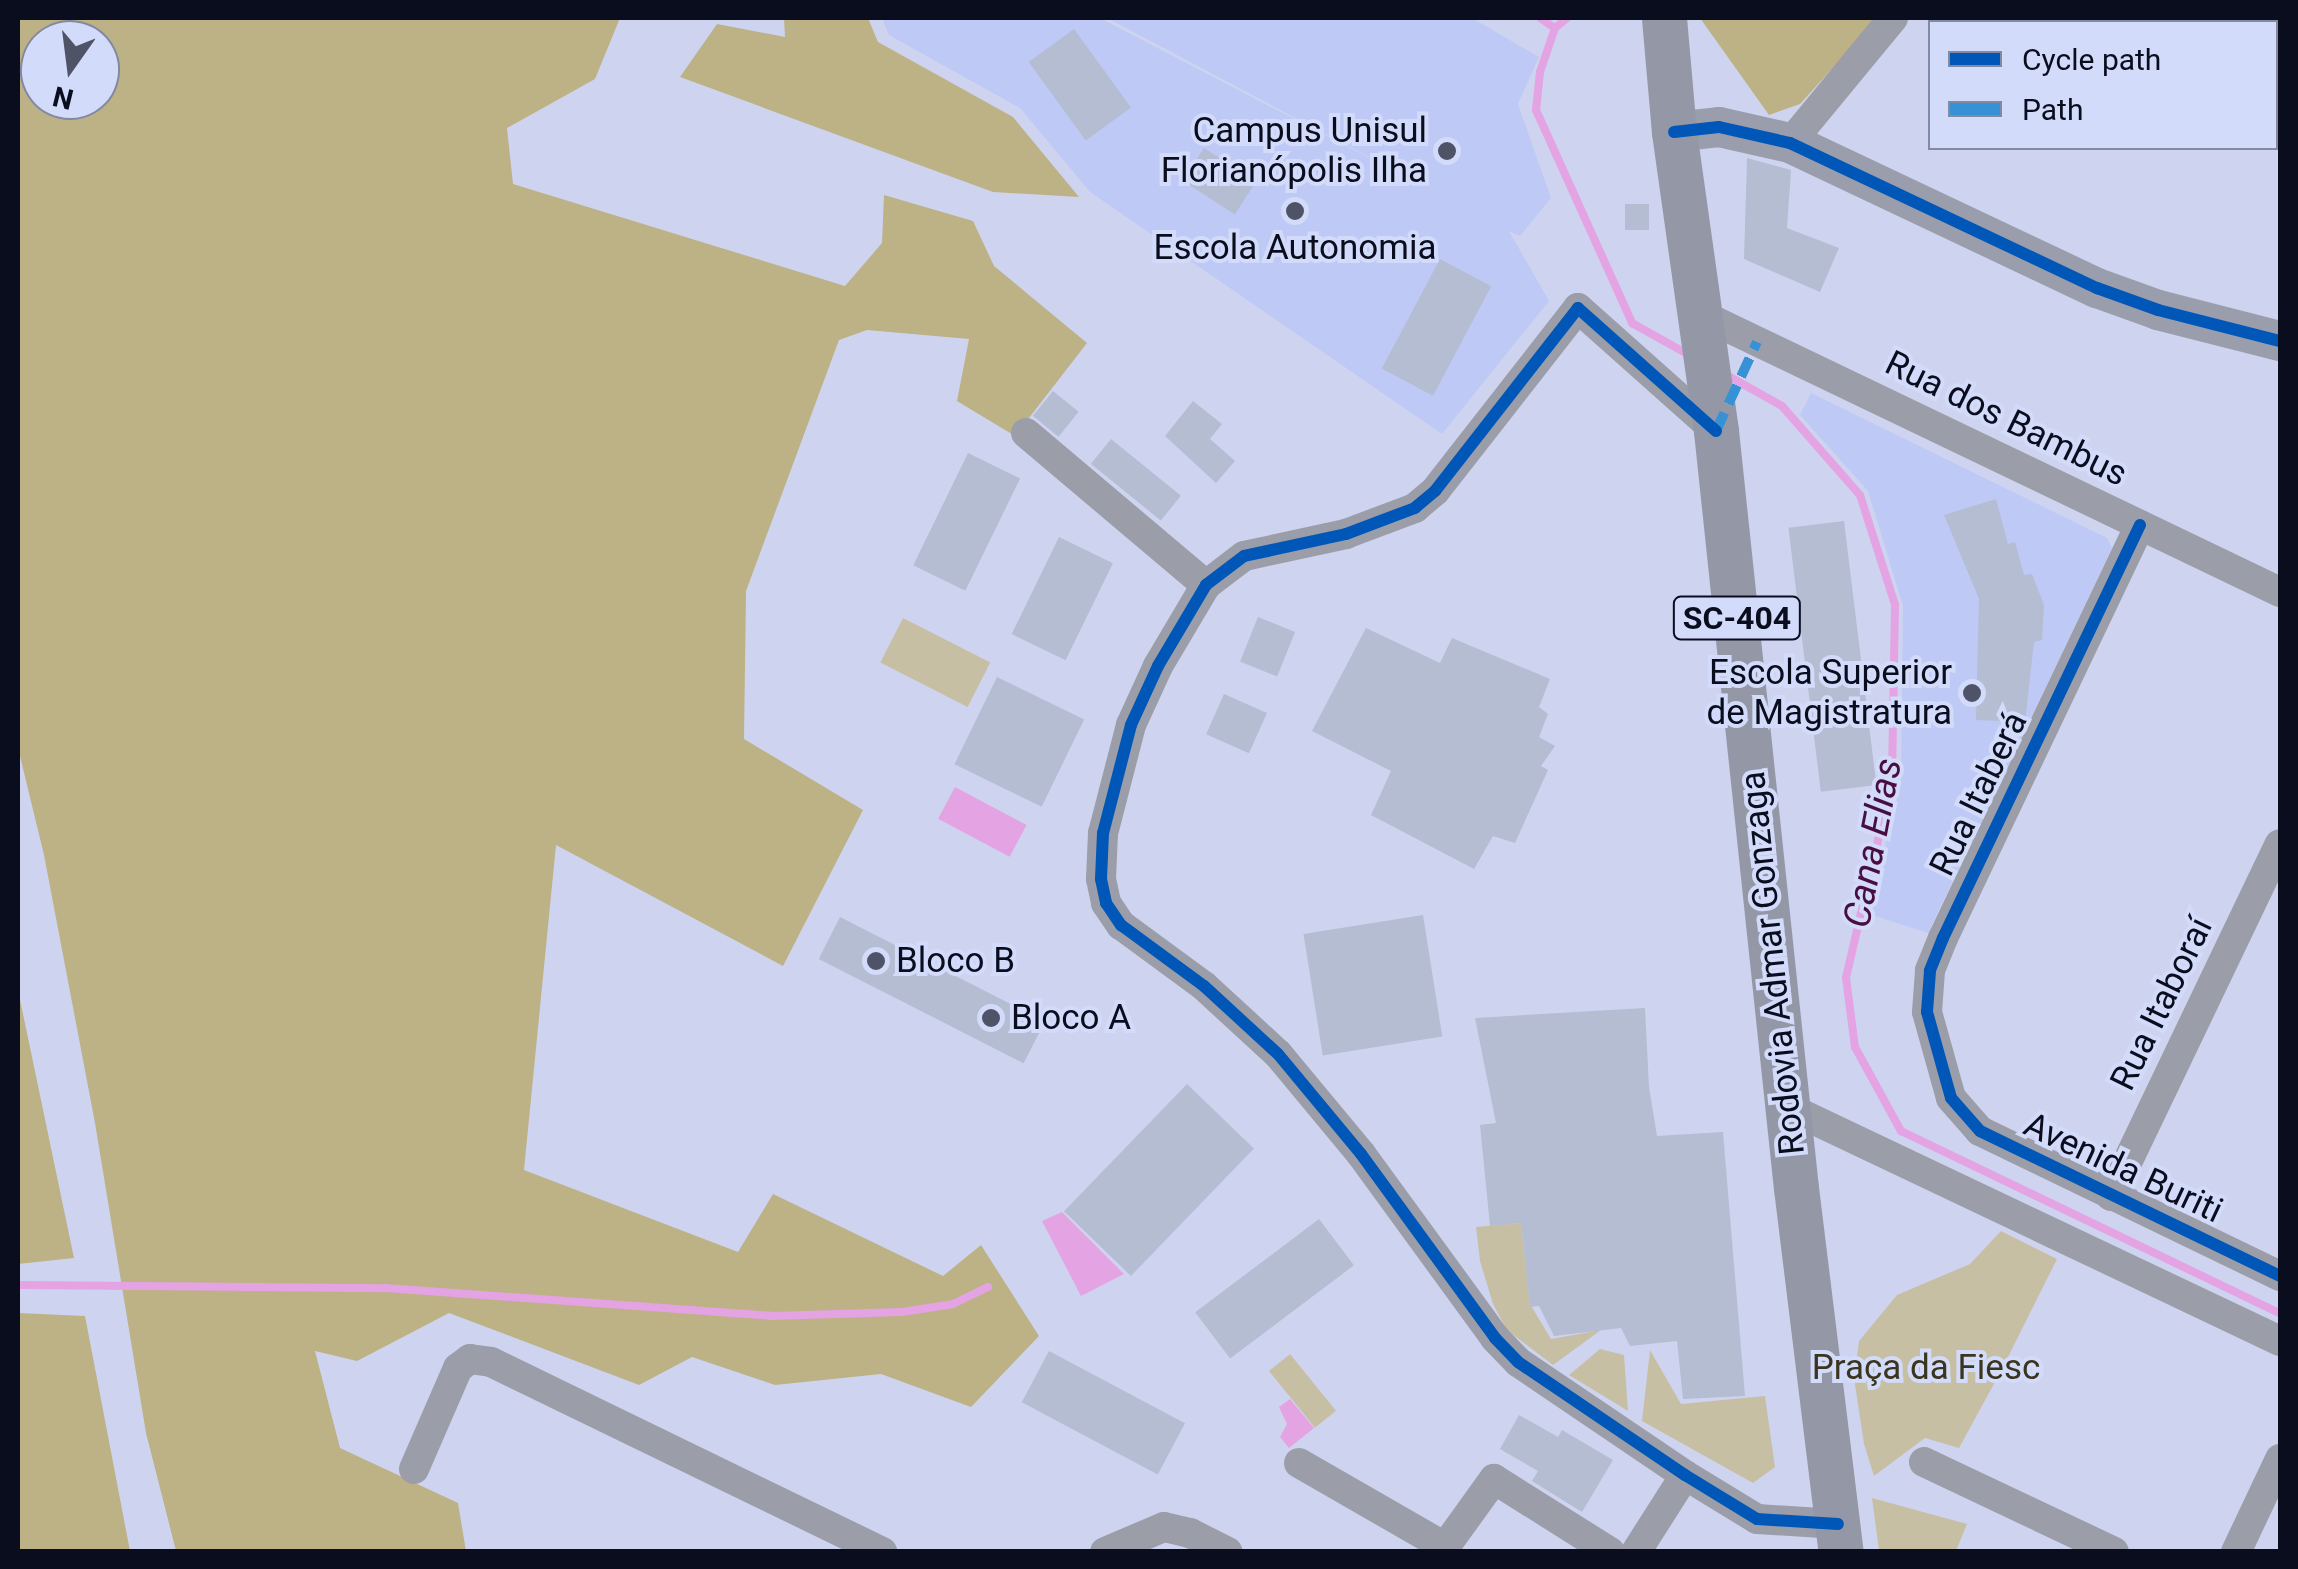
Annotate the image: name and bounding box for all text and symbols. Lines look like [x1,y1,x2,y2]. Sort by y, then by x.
north arrow [20,20,120,120]
legend [1928,20,2278,150]
text: Cycle path [2022,42,2161,77]
text: N [50,79,77,116]
text: Path [2022,92,2083,127]
place label: Campus Unisul Florianópolis Ilha [1161,110,1427,192]
marker: Campus Unisul Florianópolis Ilha [1436,140,1458,162]
marker: Escola Autonomia [1284,200,1306,222]
place label: Escola Autonomia [1153,227,1437,269]
street label: Rua dos Bambus [1878,342,2134,496]
road number: SC-404 [1672,591,1802,645]
place label: Escola Superior de Magistratura [1707,652,1952,734]
marker: Escola Superior de Magistratura [1961,682,1983,704]
street label: Rua Itaberá [1921,705,2037,883]
water label: Cana Elias [1834,754,1912,932]
street label: Rodovia Admar Gonzaga [1732,769,1814,1157]
street label: Rua Itaboraí [2102,911,2222,1097]
place label: Bloco B [896,940,1015,982]
marker: Bloco B [865,950,887,972]
place label: Bloco A [1011,997,1131,1039]
marker: Bloco A [980,1007,1002,1029]
street label: Avenida Buriti [2017,1104,2229,1232]
park label: Praça da Fiesc [1812,1347,2040,1389]

